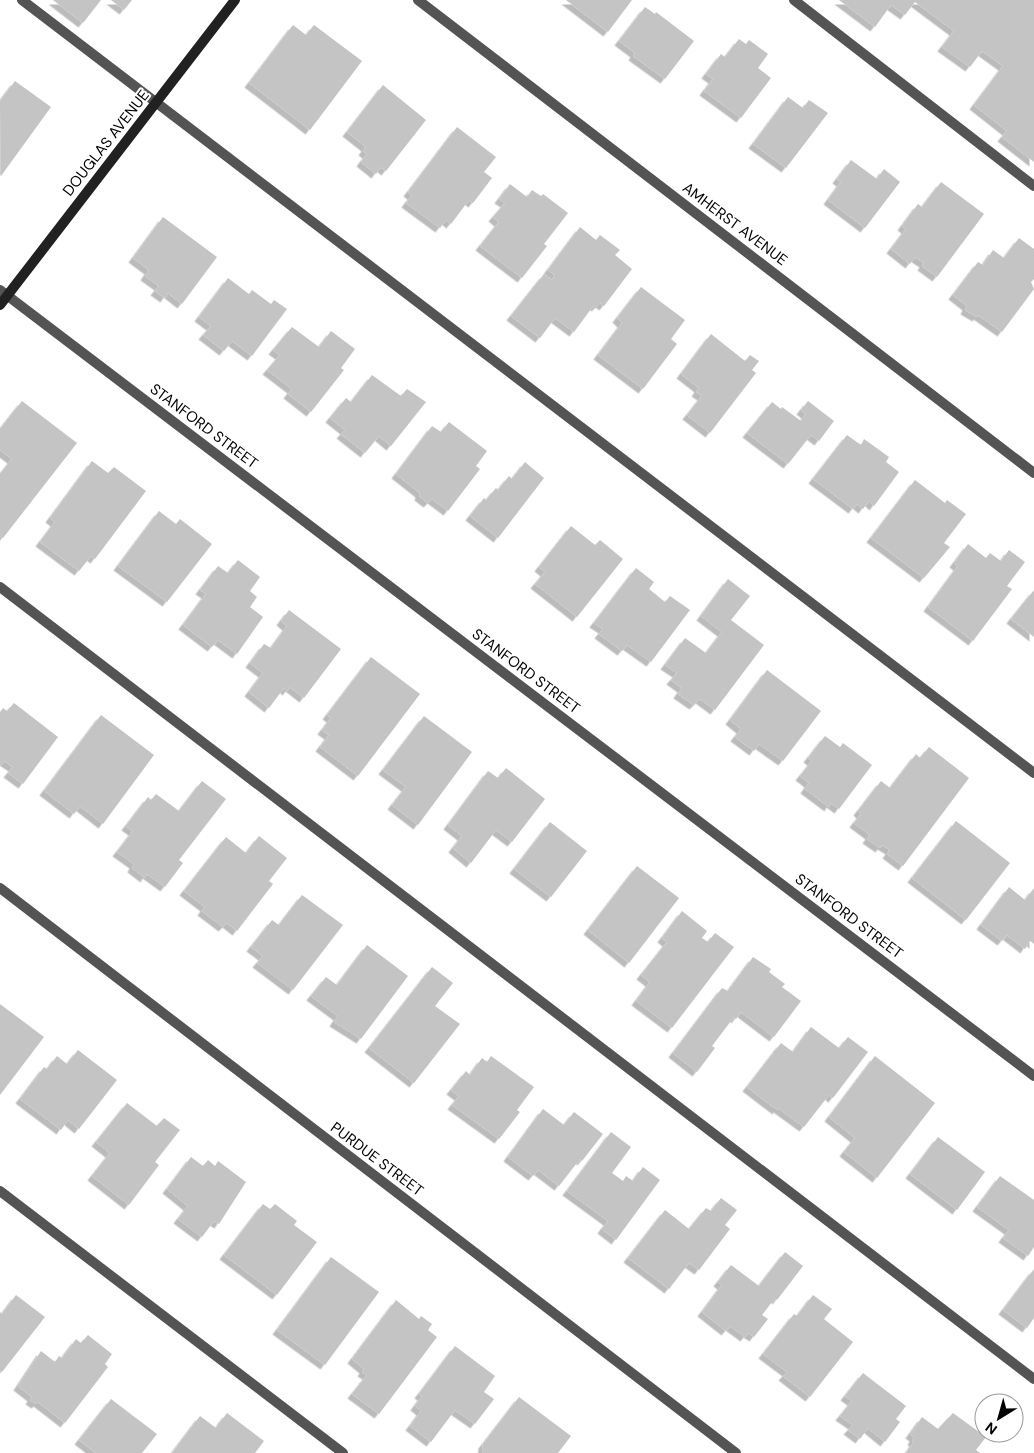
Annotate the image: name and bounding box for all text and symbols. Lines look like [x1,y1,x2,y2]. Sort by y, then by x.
street label: DOUGLAS AVENUE [58,86,154,200]
street label: AMHERST AVENUE [678,178,792,270]
street label: STANFORD STREET [146,379,262,473]
street label: STANFORD STREET [468,624,584,718]
street label: STANFORD STREET [791,869,907,963]
street label: PURDUE STREET [327,1118,427,1200]
north arrow [974,1393,1024,1443]
text: N [982,1418,1001,1439]

